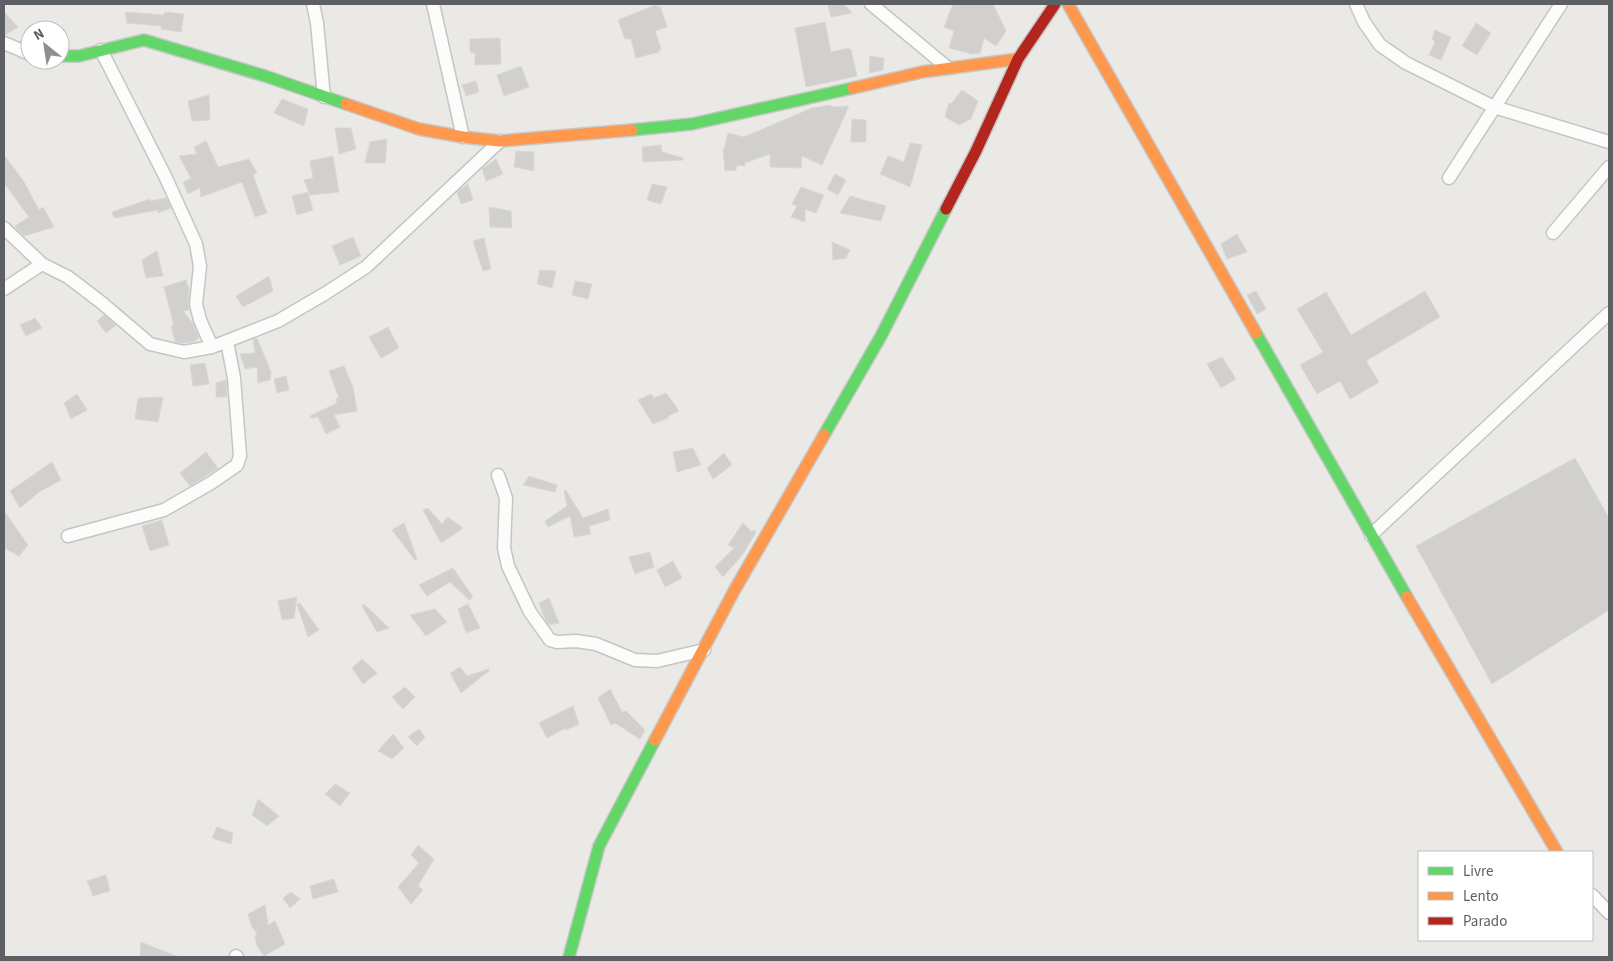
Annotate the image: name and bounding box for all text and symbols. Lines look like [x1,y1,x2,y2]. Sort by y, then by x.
north arrow [20,20,70,70]
text: N [30,24,48,46]
legend [1418,851,1593,941]
text: Livre [1463,861,1493,882]
text: Lento [1463,886,1499,907]
text: Parado [1463,911,1507,932]

